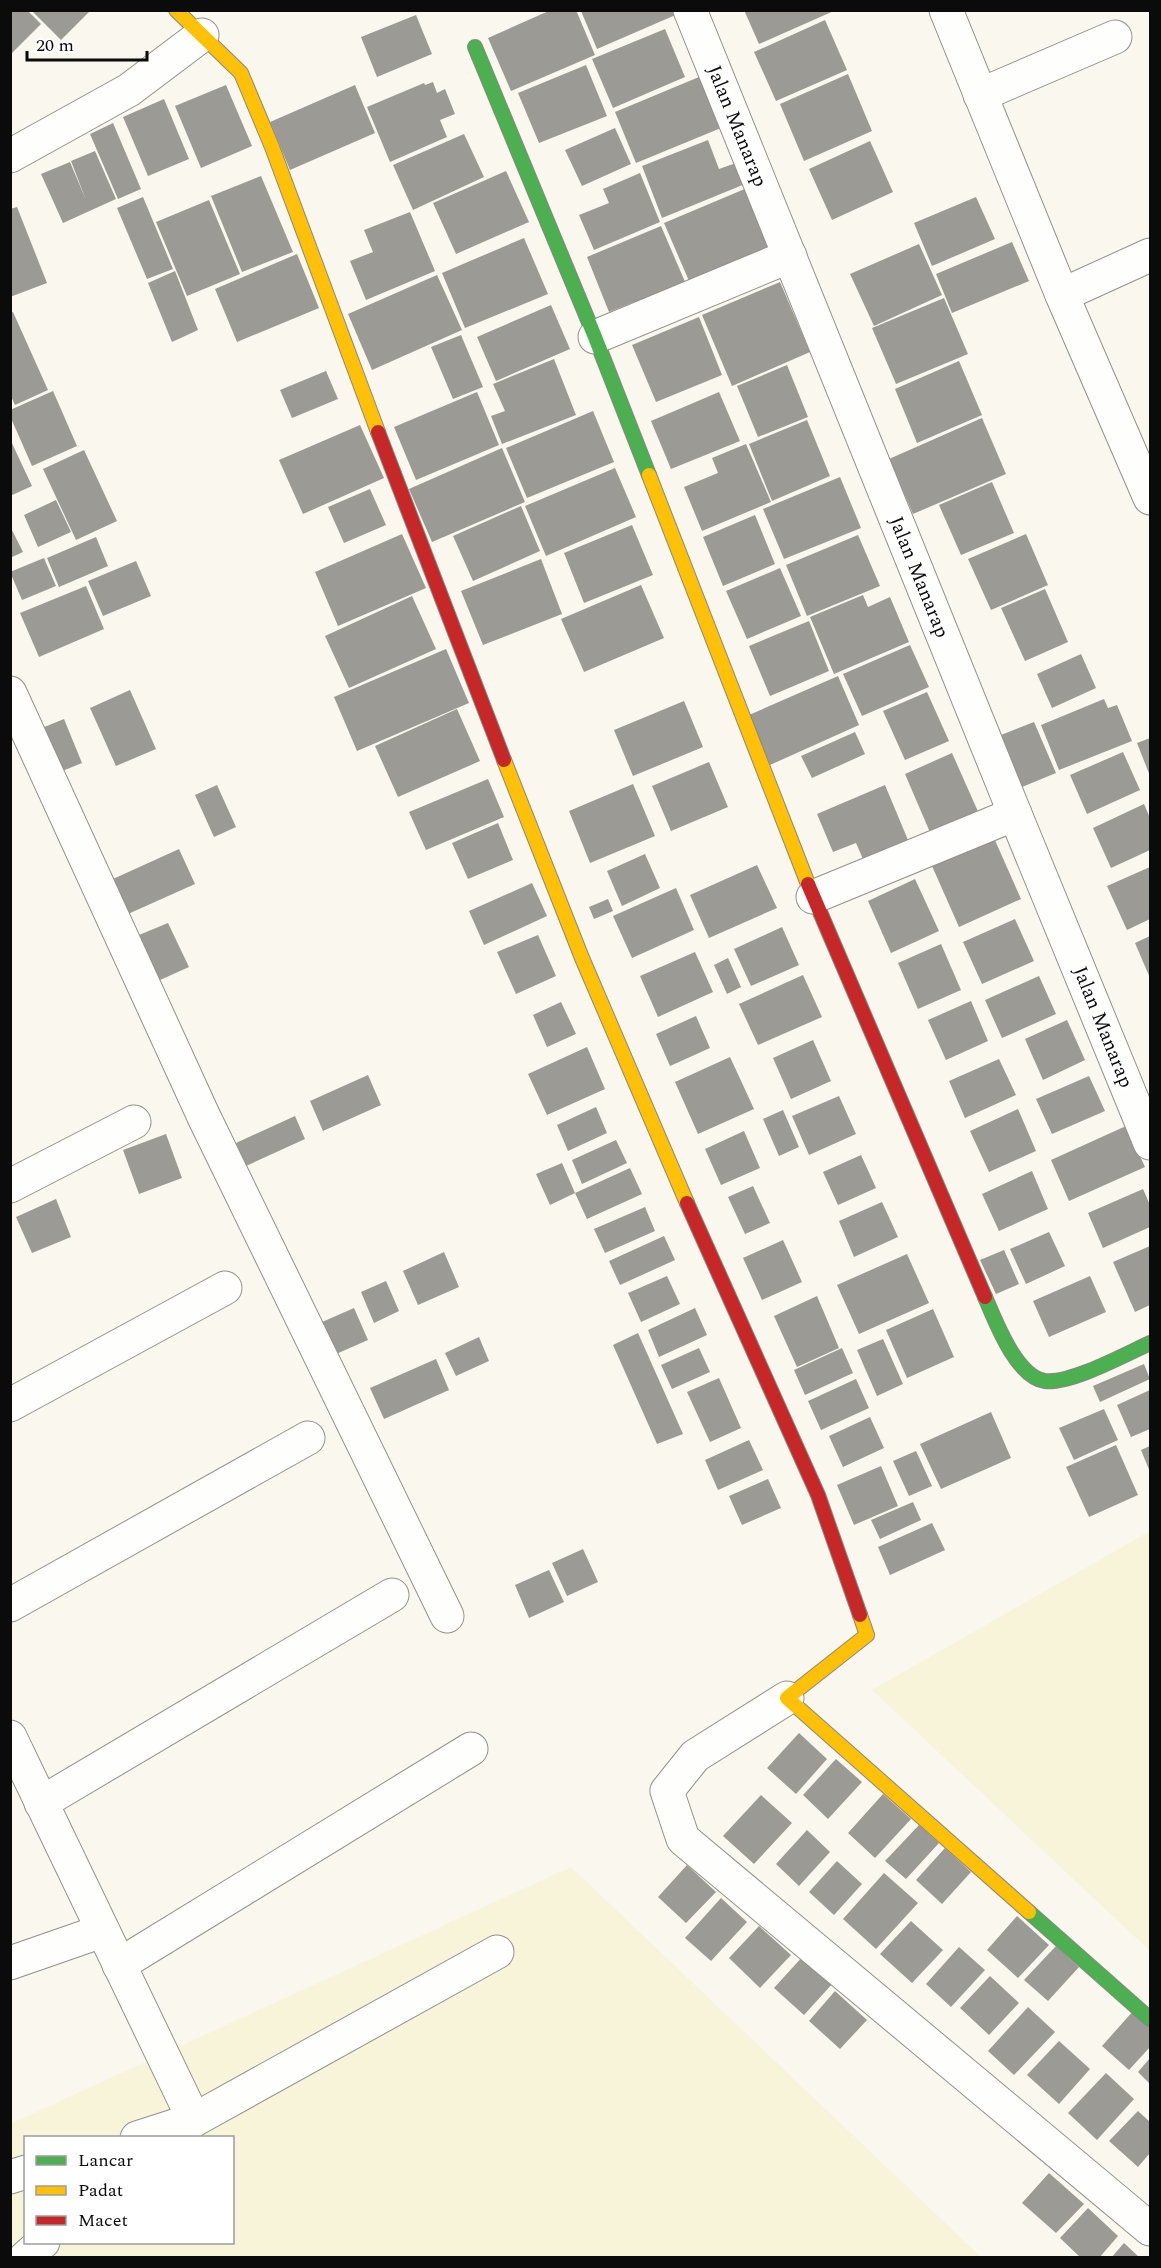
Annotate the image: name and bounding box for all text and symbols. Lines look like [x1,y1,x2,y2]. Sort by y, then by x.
scale bar [27,24,147,62]
text: 20 m [36,32,74,59]
street label: Jalan Manarap [699,61,775,191]
street label: Jalan Manarap [881,512,957,642]
street label: Jalan Manarap [1065,962,1141,1092]
legend [24,2136,234,2244]
text: Lancar [78,2147,133,2174]
text: Padat [78,2177,123,2204]
text: Macet [78,2207,128,2234]

